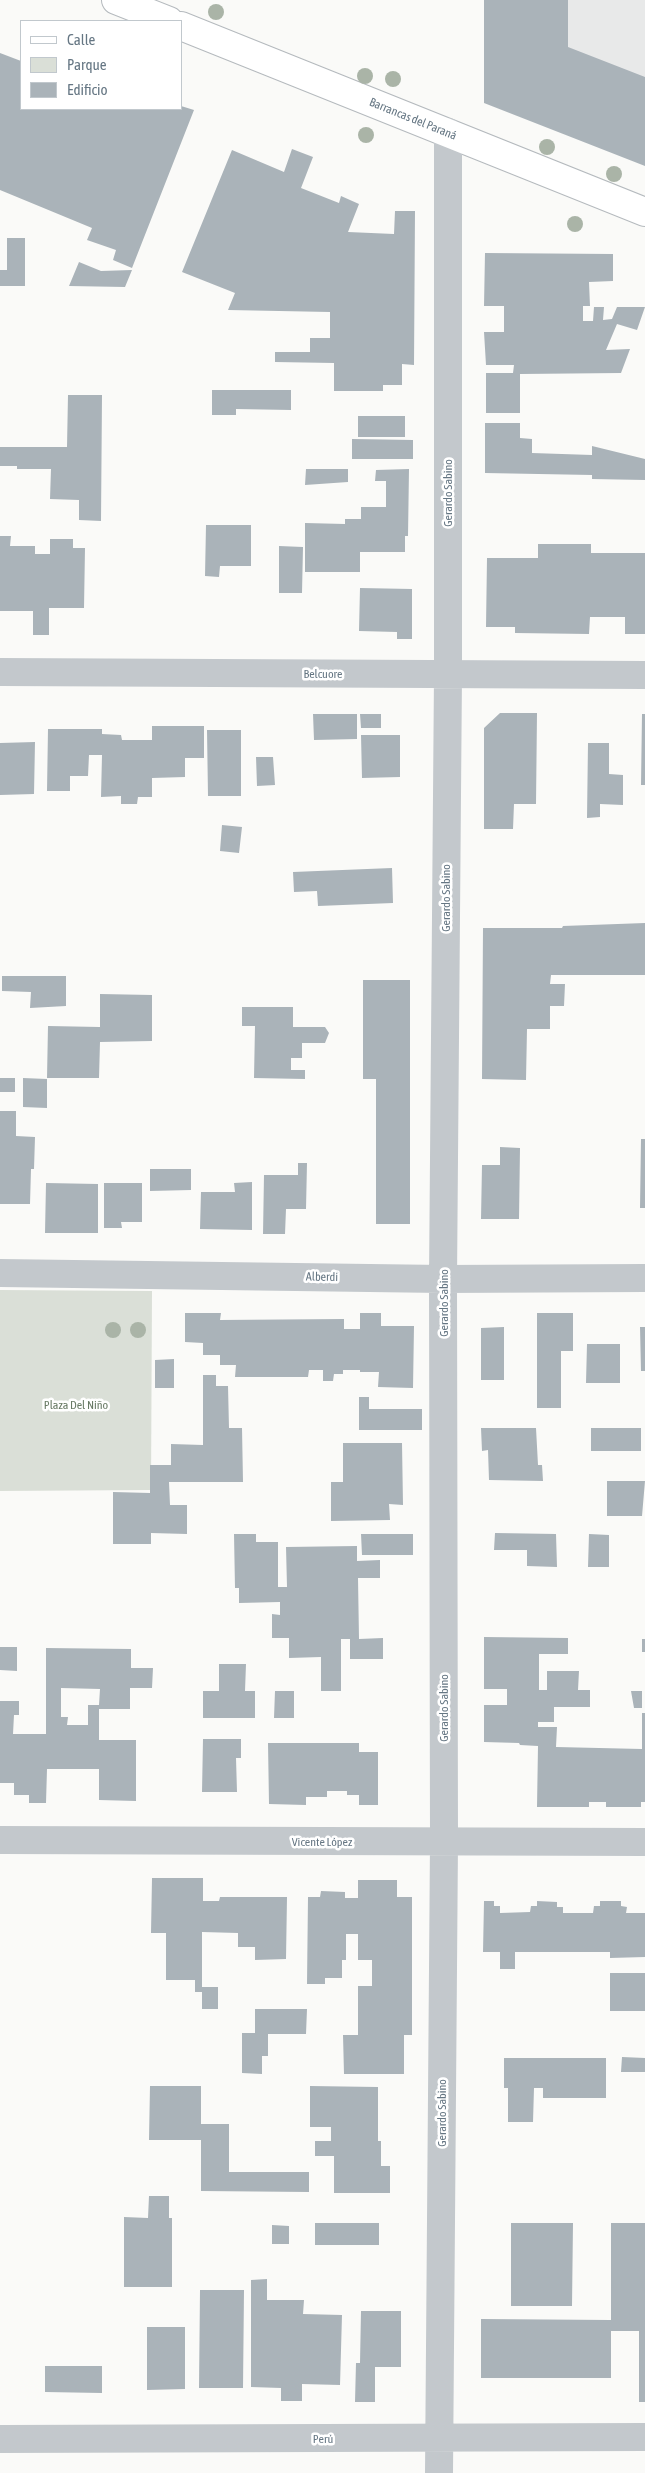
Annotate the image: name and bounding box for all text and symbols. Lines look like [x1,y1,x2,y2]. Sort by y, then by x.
legend [20,20,182,110]
text: Calle [67,31,95,48]
text: Parque [67,56,107,73]
text: Edificio [67,81,108,98]
street label: Barrancas del Paraná [367,95,459,143]
street label: Gerardo Sabino [441,459,455,527]
street label: Belcuore [303,667,343,681]
street label: Gerardo Sabino [439,864,453,932]
street label: Gerardo Sabino [437,1269,451,1337]
street label: Alberdi [306,1270,338,1284]
park label: Plaza Del Niño [44,1398,108,1412]
street label: Gerardo Sabino [437,1674,451,1742]
street label: Vicente López [292,1835,352,1849]
street label: Gerardo Sabino [435,2079,449,2147]
street label: Perú [313,2432,333,2446]

